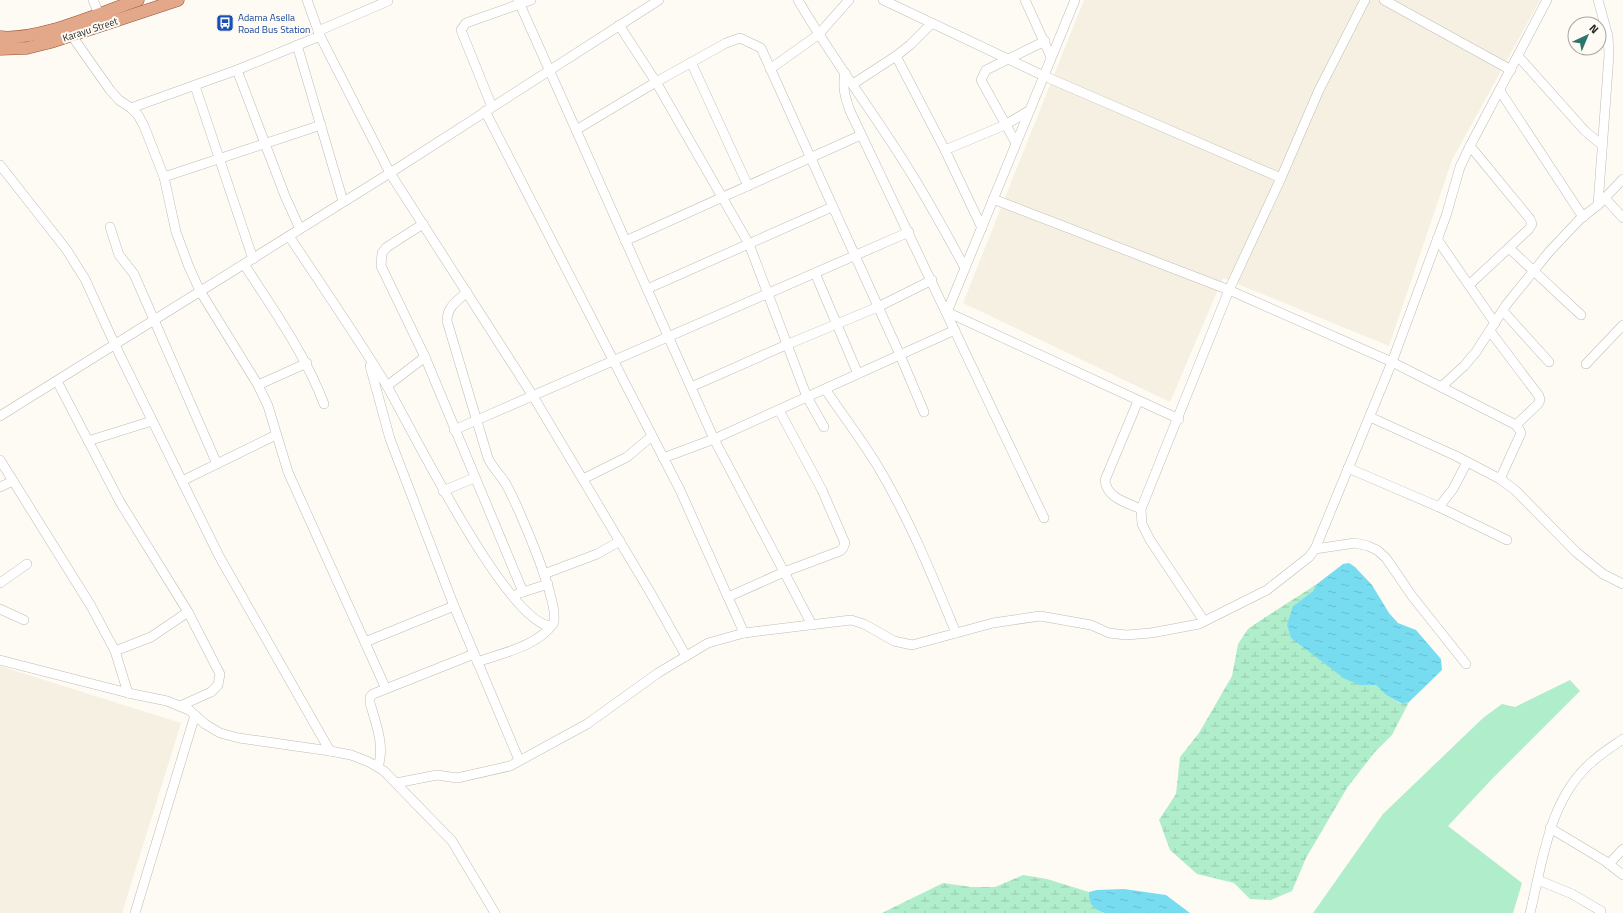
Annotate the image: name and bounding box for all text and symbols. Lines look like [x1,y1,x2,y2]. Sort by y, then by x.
place label: Adama Asella Road Bus Station [238,10,310,37]
street label: Karayu Street [61,13,120,45]
bus stop icon: Adama Asella Road Bus Station [215,13,235,33]
north arrow [1567,16,1607,56]
text: N [1586,20,1602,37]

